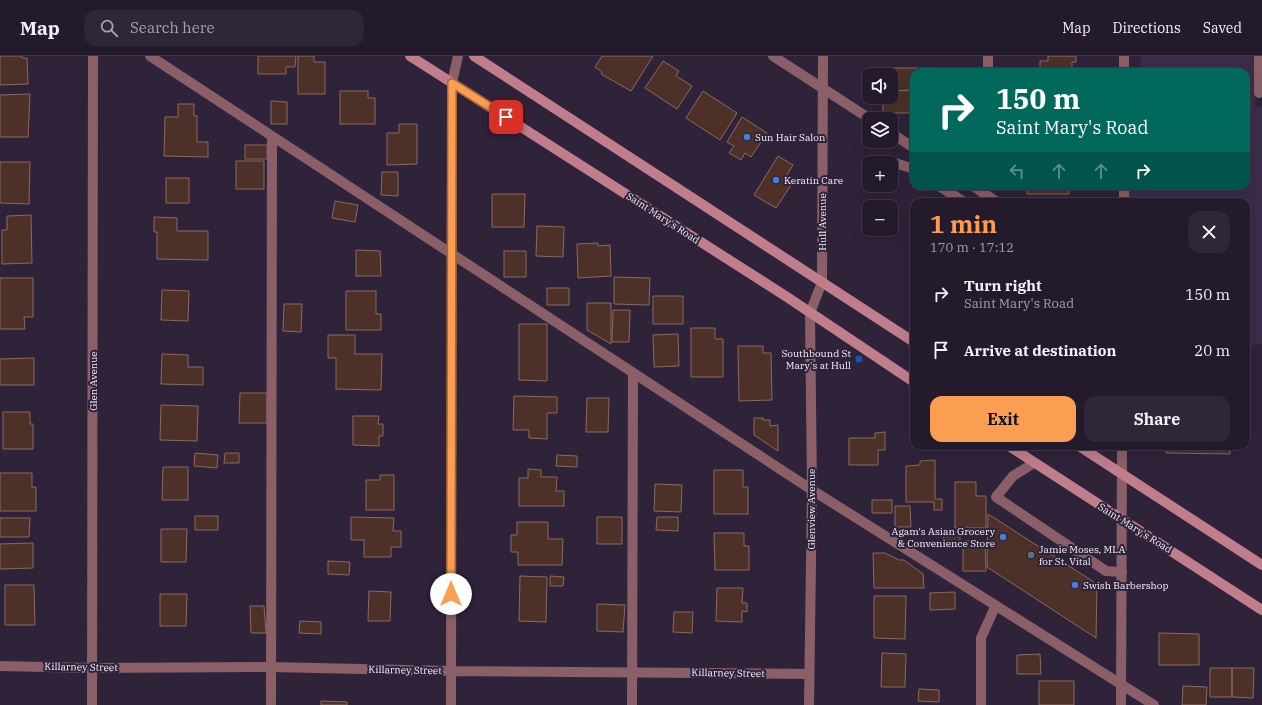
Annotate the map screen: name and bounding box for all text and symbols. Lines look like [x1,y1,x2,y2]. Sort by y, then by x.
search box [84,10,364,46]
text: Map [20,16,60,40]
icon: search [98,17,120,39]
text: Search here [130,18,214,37]
text: Map [1062,19,1091,37]
text: Directions [1113,19,1181,37]
text: Saved [1203,19,1242,37]
map controls [862,68,898,236]
button: sound [862,68,898,104]
text: 150 m [996,80,1080,117]
icon: right [930,84,982,136]
pin [489,100,523,134]
icon: arrive [495,106,517,128]
button: layers [862,112,898,148]
text: Saint Mary's Road [996,116,1148,139]
place label: Sun Hair Salon [755,131,826,144]
marker: Sun Hair Salon [742,132,752,142]
button: + [862,156,898,192]
icon: left [1006,160,1028,182]
icon: ahead [1048,160,1070,182]
icon: ahead [1090,160,1112,182]
icon: right [1132,160,1154,182]
place label: Keratin Care [784,174,843,187]
marker: Keratin Care [771,175,781,185]
street label: Saint Mary's Road [624,189,702,247]
street label: Hull Avenue [816,193,829,251]
button: − [862,200,898,236]
text: 1 min [930,208,997,240]
button: close [1188,211,1230,253]
text: 170 m · 17:12 [930,239,1014,256]
text: Turn right [964,276,1042,295]
icon: right [930,283,952,305]
text: 150 m [1185,285,1230,304]
text: Saint Mary's Road [964,295,1074,312]
icon: arrive [930,339,952,361]
text: Arrive at destination [964,341,1116,360]
text: 20 m [1194,341,1230,360]
place label: Southbound St Mary's at Hull [781,347,851,372]
street label: Glen Avenue [87,351,100,411]
marker: Southbound St Mary's at Hull [854,354,864,364]
button: Exit [930,396,1076,442]
button: Share [1084,396,1230,442]
street label: Glenview Avenue [805,469,818,549]
street label: Saint Mary's Road [1096,500,1174,556]
place label: Agam's Asian Grocery & Convenience Store [892,525,996,550]
marker: Agam's Asian Grocery & Convenience Store [998,532,1008,542]
place label: Jamie Moses, MLA for St. Vital [1039,543,1125,568]
marker: Jamie Moses, MLA for St. Vital [1026,550,1036,560]
position arrow [430,573,472,615]
place label: Swish Barbershop [1083,579,1169,592]
marker: Swish Barbershop [1070,580,1080,590]
street label: Killarney Street [44,660,118,674]
street label: Killarney Street [368,663,442,677]
street label: Killarney Street [691,666,765,680]

